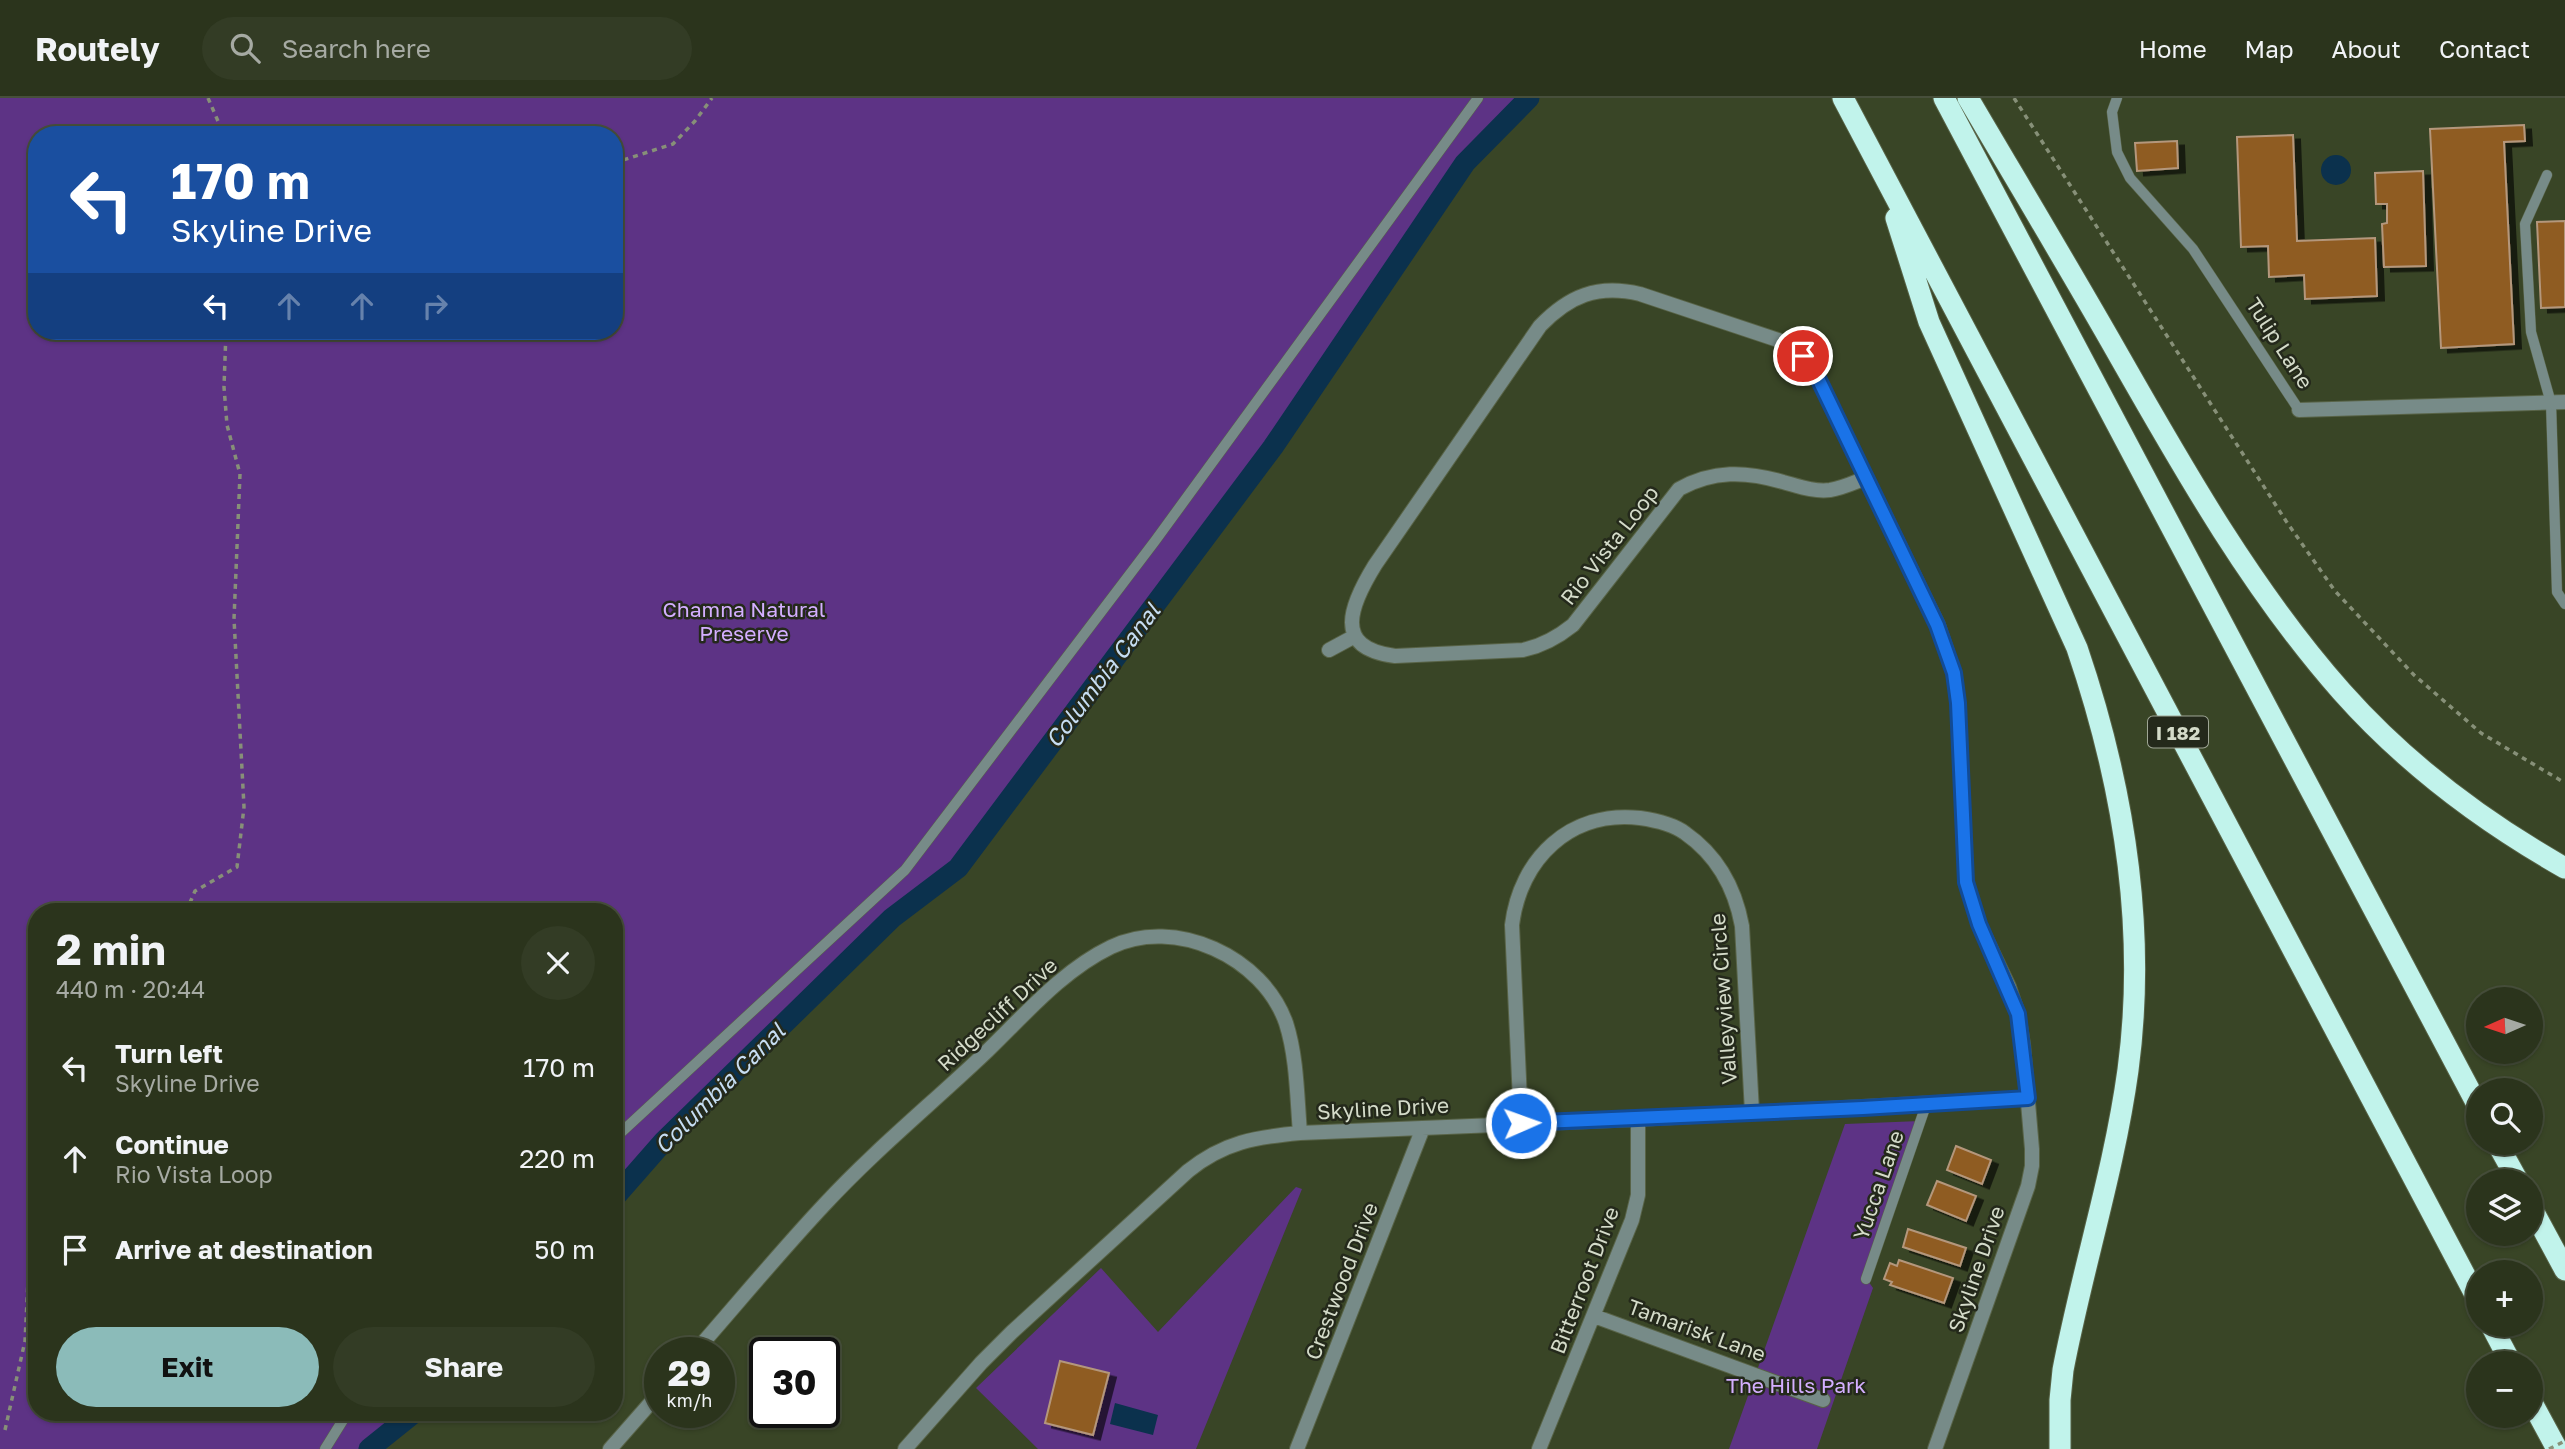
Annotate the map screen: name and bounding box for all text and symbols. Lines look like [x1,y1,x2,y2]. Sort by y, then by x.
search box [202,17,692,80]
text: Routely [35,29,160,68]
icon: search [226,29,264,67]
text: Search here [282,33,431,64]
text: Home [2139,34,2207,63]
text: Map [2245,34,2294,63]
text: About [2332,34,2401,63]
text: Contact [2439,34,2530,63]
text: 170 m [171,151,310,210]
icon: left [56,154,147,245]
text: Skyline Drive [171,211,372,249]
icon: left [197,287,235,325]
icon: ahead [270,287,308,325]
icon: ahead [343,287,381,325]
icon: right [416,287,454,325]
street label: Tulip Lane [2241,293,2319,393]
pin [1773,326,1833,386]
icon: arrive [1784,337,1822,375]
street label: Rio Vista Loop [1554,480,1664,610]
park label: Chamna Natural Preserve [663,596,825,646]
water label: Columbia Canal [1039,596,1166,753]
road number: I 182 [2148,716,2208,748]
street label: Valleyview Circle [1704,912,1742,1086]
text: 2 min [56,924,166,974]
button: close [521,926,595,1000]
street label: Ridgecliff Drive [932,952,1062,1076]
text: 440 m · 20:44 [56,975,205,1003]
north arrow [2466,987,2543,1064]
map controls [2466,987,2543,1428]
water label: Columbia Canal [648,1016,791,1159]
text: Turn left [115,1038,223,1069]
icon: left [56,1049,94,1087]
text: 170 m [523,1052,595,1083]
text: Skyline Drive [115,1069,260,1097]
button: search [2466,1078,2543,1155]
position arrow [1484,1086,1558,1160]
street label: Skyline Drive [1316,1092,1450,1124]
street label: Yucca Lane [1847,1127,1909,1243]
text: Continue [115,1129,229,1160]
icon: ahead [56,1140,94,1178]
text: 220 m [519,1143,595,1174]
text: Rio Vista Loop [115,1160,273,1188]
button: layers [2466,1169,2543,1246]
street label: Crestwood Drive [1299,1199,1383,1363]
street label: Skyline Drive [1942,1202,2010,1336]
street label: Bitterroot Drive [1544,1203,1624,1357]
icon: arrive [56,1231,94,1269]
text: Arrive at destination [115,1234,373,1265]
text: 50 m [534,1234,595,1265]
button: + [2466,1260,2543,1337]
street label: Tamarisk Lane [1625,1293,1769,1367]
button: Exit [56,1327,319,1407]
button: Share [333,1327,595,1407]
speed limit sign: 30 [749,1337,840,1428]
button: − [2466,1351,2543,1428]
text: 29 [668,1352,711,1394]
park label: The Hills Park [1726,1372,1866,1398]
text: km/h [667,1389,712,1411]

